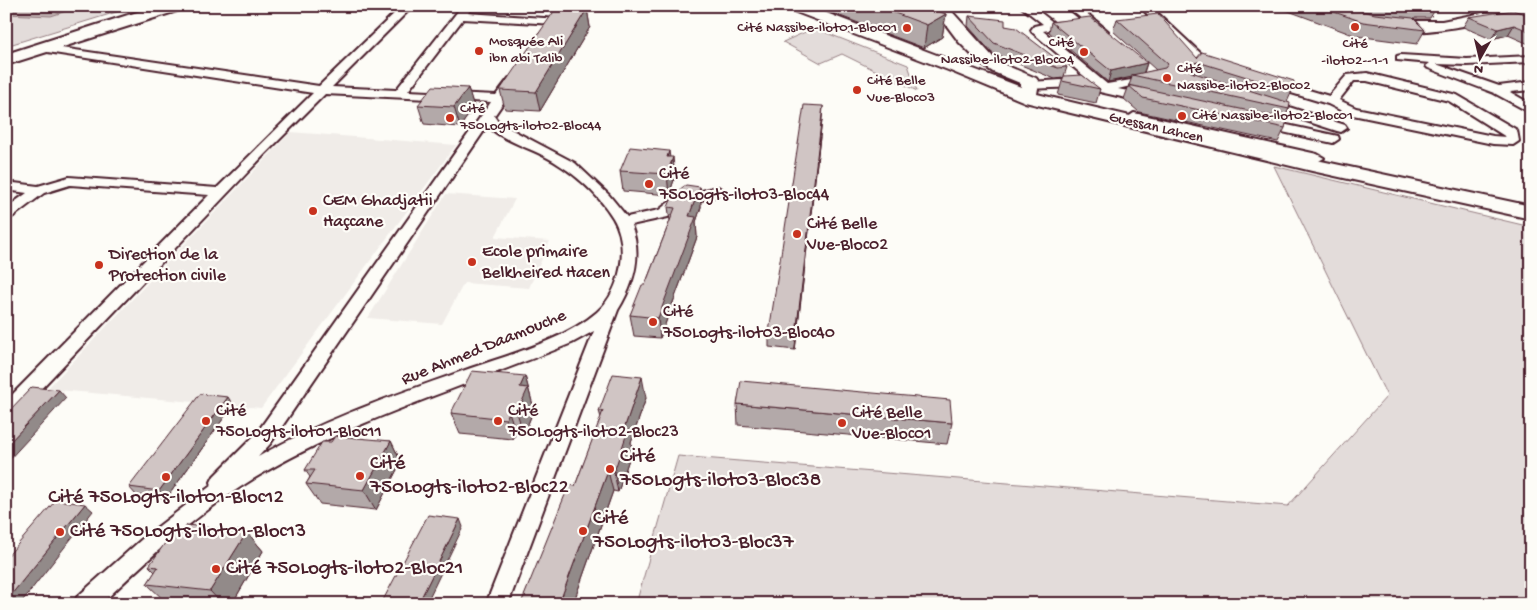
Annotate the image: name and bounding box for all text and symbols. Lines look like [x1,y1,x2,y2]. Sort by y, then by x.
place label: Cité Nassibe-ilot01-Bloc01 [737,19,897,37]
marker: Cité -ilot02--1-1 [1349,21,1361,33]
marker: Cité Nassibe-ilot01-Bloc01 [901,22,913,34]
north arrow [1454,32,1504,82]
place label: Mosquée Ali ibn abi Talib [489,33,563,68]
place label: Cité Nassibe-ilot02-Bloc04 [941,34,1074,69]
place label: Cité -ilot02--1-1 [1321,35,1389,70]
marker: Mosquée Ali ibn abi Talib [473,45,485,57]
marker: Cité Nassibe-ilot02-Bloc04 [1078,46,1090,58]
text: N [1473,59,1484,77]
place label: Cité Nassibe-ilot02-Bloc02 [1177,60,1311,95]
place label: Cité Belle Vue-Bloc03 [866,72,935,107]
marker: Cité Nassibe-ilot02-Bloc02 [1161,72,1173,84]
marker: Cité Belle Vue-Bloc03 [851,84,863,96]
place label: Cité 750Logts-ilot02-Bloc44 [459,100,601,135]
place label: Cité Nassibe-ilot02-Bloc01 [1192,107,1353,125]
street label: Guessan Lahcen [1107,108,1205,148]
marker: Cité Nassibe-ilot02-Bloc01 [1176,110,1188,122]
marker: Cité 750Logts-ilot02-Bloc44 [444,112,456,124]
place label: Cité 750Logts-ilot03-Bloc44 [658,164,830,206]
marker: Cité 750Logts-ilot03-Bloc44 [643,178,655,190]
place label: CEM Ghadjatii Haçcane [323,191,433,233]
marker: CEM Ghadjatii Haçcane [307,205,319,217]
place label: Cité Belle Vue-Bloc02 [806,214,888,256]
marker: Cité Belle Vue-Bloc02 [791,228,803,240]
place label: Ecole primaire Belkheired Hacen [481,242,610,284]
place label: Direction de la Protection civile [108,245,227,287]
marker: Ecole primaire Belkheired Hacen [466,256,478,268]
marker: Direction de la Protection civile [93,259,105,271]
place label: Cité 750Logts-ilot03-Bloc40 [662,302,835,344]
street label: Rue Ahmed Daamouche [398,305,570,391]
marker: Cité 750Logts-ilot03-Bloc40 [647,316,659,328]
place label: Cité 750Logts-ilot01-Bloc11 [215,401,382,443]
place label: Cité 750Logts-ilot02-Bloc23 [507,401,679,443]
place label: Cité Belle Vue-Bloc01 [851,403,932,445]
marker: Cité 750Logts-ilot01-Bloc11 [200,415,212,427]
marker: Cité 750Logts-ilot02-Bloc23 [492,415,504,427]
marker: Cité Belle Vue-Bloc01 [836,417,848,429]
place label: Cité 750Logts-ilot03-Bloc38 [619,445,821,494]
place label: Cité 750Logts-ilot02-Bloc22 [369,452,569,501]
marker: Cité 750Logts-ilot03-Bloc38 [604,463,616,475]
marker: Cité 750Logts-ilot02-Bloc22 [354,470,366,482]
marker: Cité 750Logts-ilot01-Bloc12 [160,471,172,483]
place label: Cité 750Logts-ilot01-Bloc12 [48,486,284,511]
place label: Cité 750Logts-ilot03-Bloc37 [592,507,795,556]
place label: Cité 750Logts-ilot01-Bloc13 [70,520,306,545]
marker: Cité 750Logts-ilot03-Bloc37 [577,525,589,537]
marker: Cité 750Logts-ilot01-Bloc13 [54,526,66,538]
place label: Cité 750Logts-ilot02-Bloc21 [226,557,463,582]
marker: Cité 750Logts-ilot02-Bloc21 [210,563,222,575]

